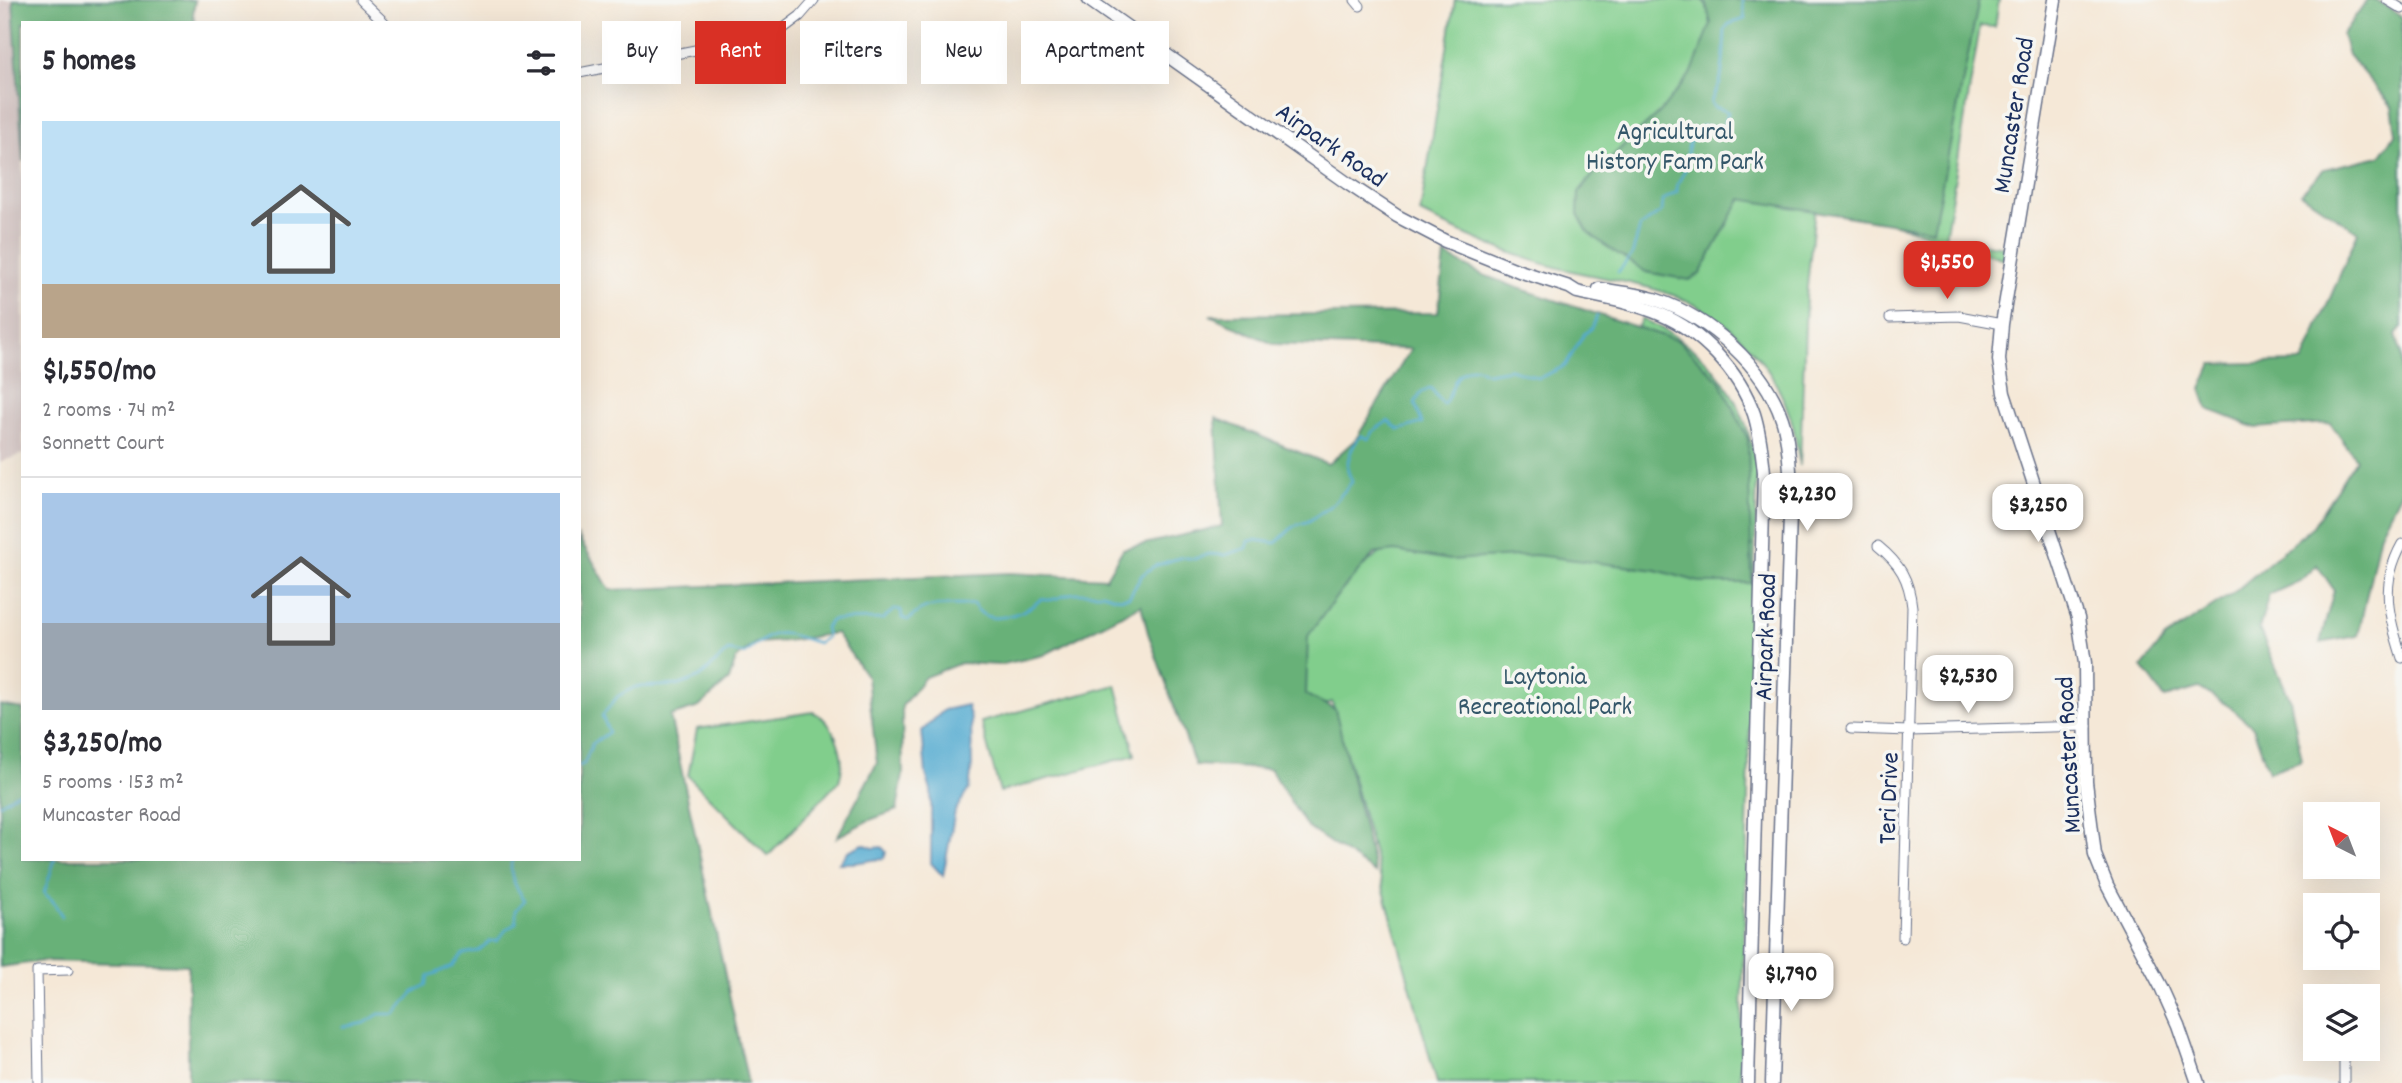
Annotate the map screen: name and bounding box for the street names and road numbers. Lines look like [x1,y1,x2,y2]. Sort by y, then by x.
street label: Muncaster Road [1985,35,2046,196]
street label: Airpark Road [1267,95,1393,199]
street label: Airpark Road [1747,573,1788,702]
street label: Muncaster Road [2048,675,2093,834]
street label: Teri Drive [1870,751,1911,845]

